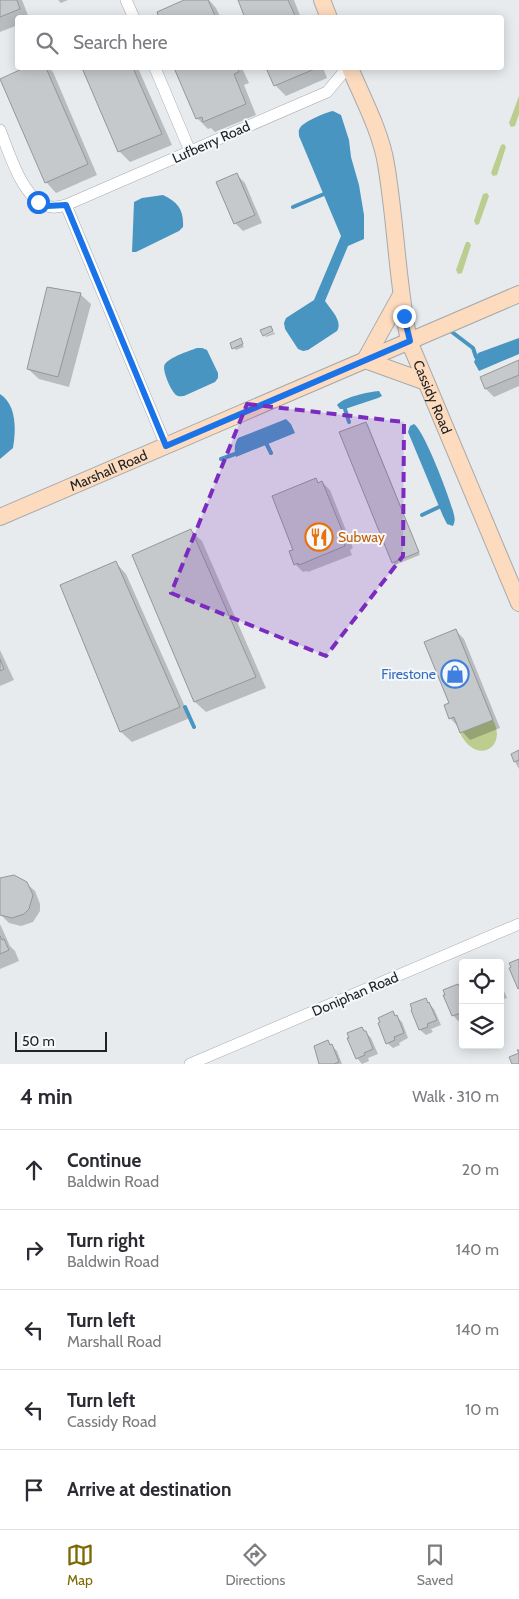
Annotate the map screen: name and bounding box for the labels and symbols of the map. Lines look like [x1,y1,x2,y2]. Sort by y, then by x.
street label: Lufberry Road [169,117,253,167]
route start [27,191,50,214]
route end [393,305,416,328]
street label: Cassidy Road [409,357,456,437]
street label: Marshall Road [67,446,150,495]
restaurant icon: Subway [304,522,334,552]
place label: Subway [338,528,385,546]
shop icon: Firestone [440,659,470,689]
place label: Firestone [381,665,436,683]
street label: Doniphan Road [309,968,401,1020]
scale bar [15,1029,108,1052]

